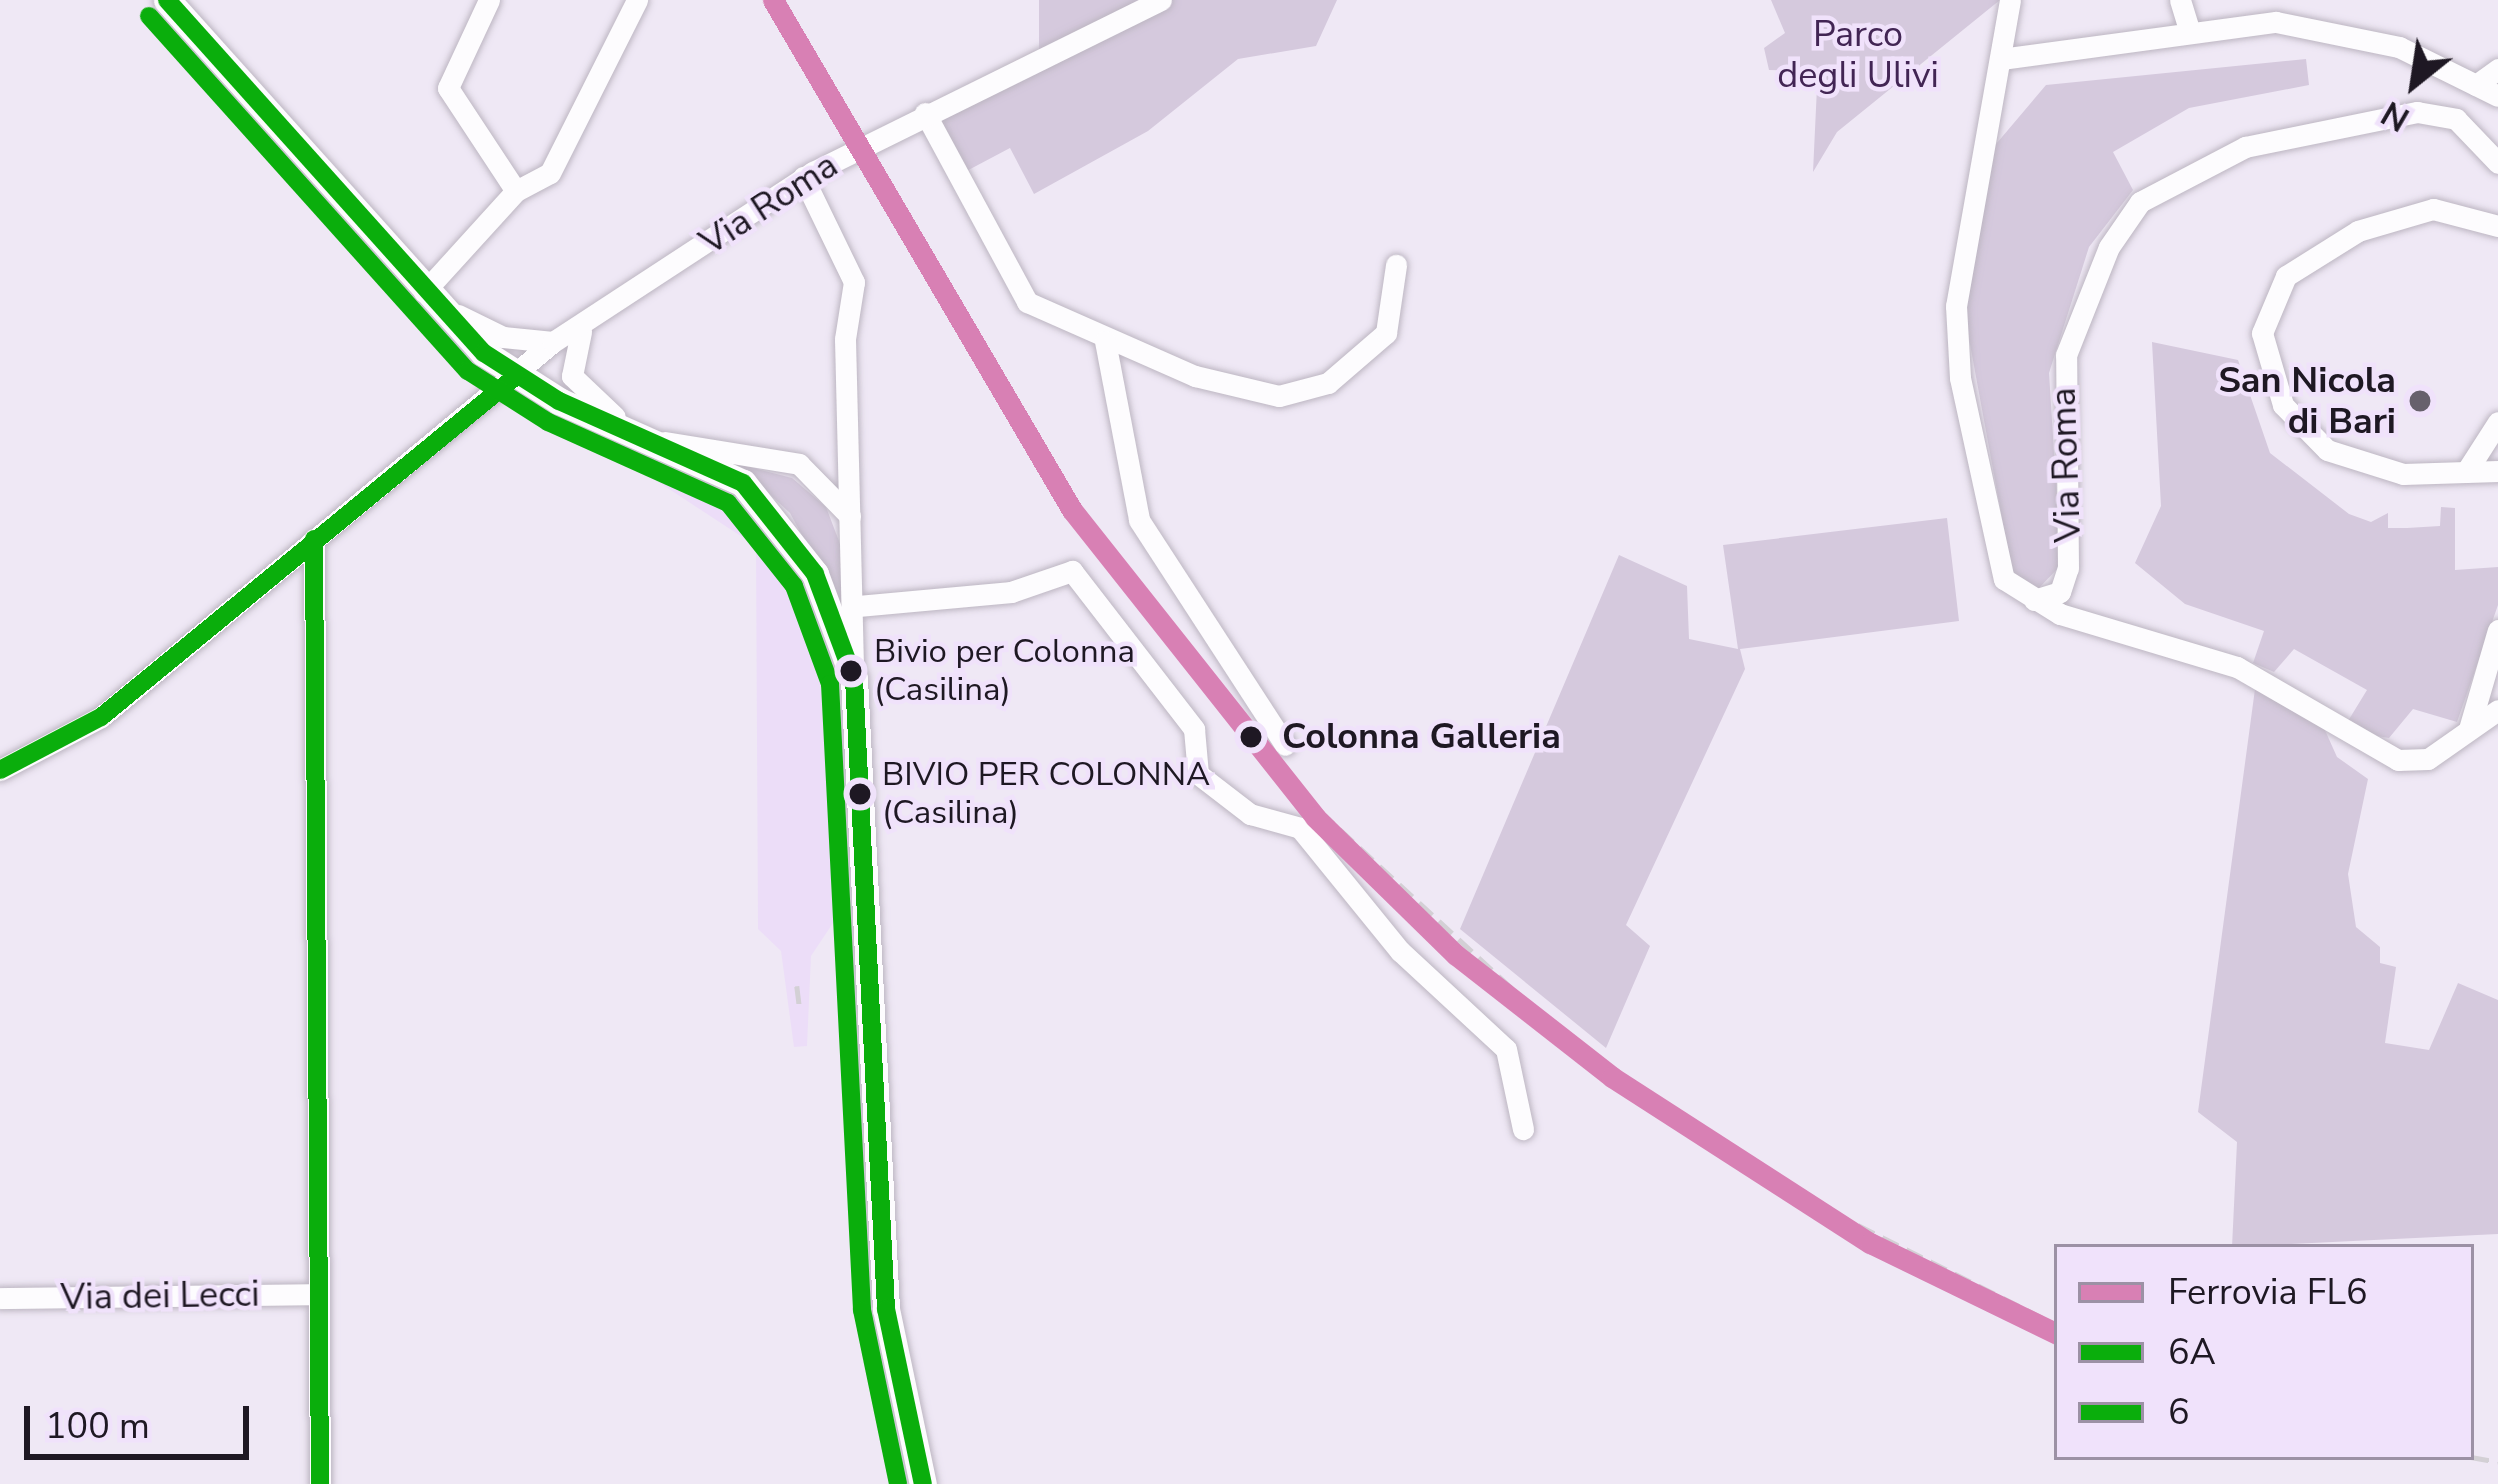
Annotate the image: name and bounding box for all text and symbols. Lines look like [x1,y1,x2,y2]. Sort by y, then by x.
park label: Parco degli Ulivi [1777,12,1939,97]
north arrow [2354,24,2474,144]
text: N [2374,90,2418,141]
street label: Via Roma [692,144,846,264]
place label: San Nicola di Bari [2218,358,2396,443]
street label: Via Roma [2042,387,2090,543]
marker: San Nicola di Bari [2407,388,2433,414]
place label: Bivio per Colonna (Casilina) [874,632,1135,710]
marker: Bivio per Colonna (Casilina) [840,660,862,682]
place label: Colonna Galleria [1282,715,1561,759]
marker: Colonna Galleria [1230,716,1272,758]
place label: BIVIO PER COLONNA (Casilina) [882,755,1210,833]
marker: BIVIO PER COLONNA (Casilina) [849,783,871,805]
legend [2054,1244,2474,1460]
text: Ferrovia FL6 [2168,1268,2368,1317]
street label: Via dei Lecci [60,1273,260,1319]
text: 6A [2168,1328,2216,1377]
scale bar [30,1382,255,1456]
text: 6 [2168,1388,2190,1437]
text: 100 m [45,1402,150,1451]

